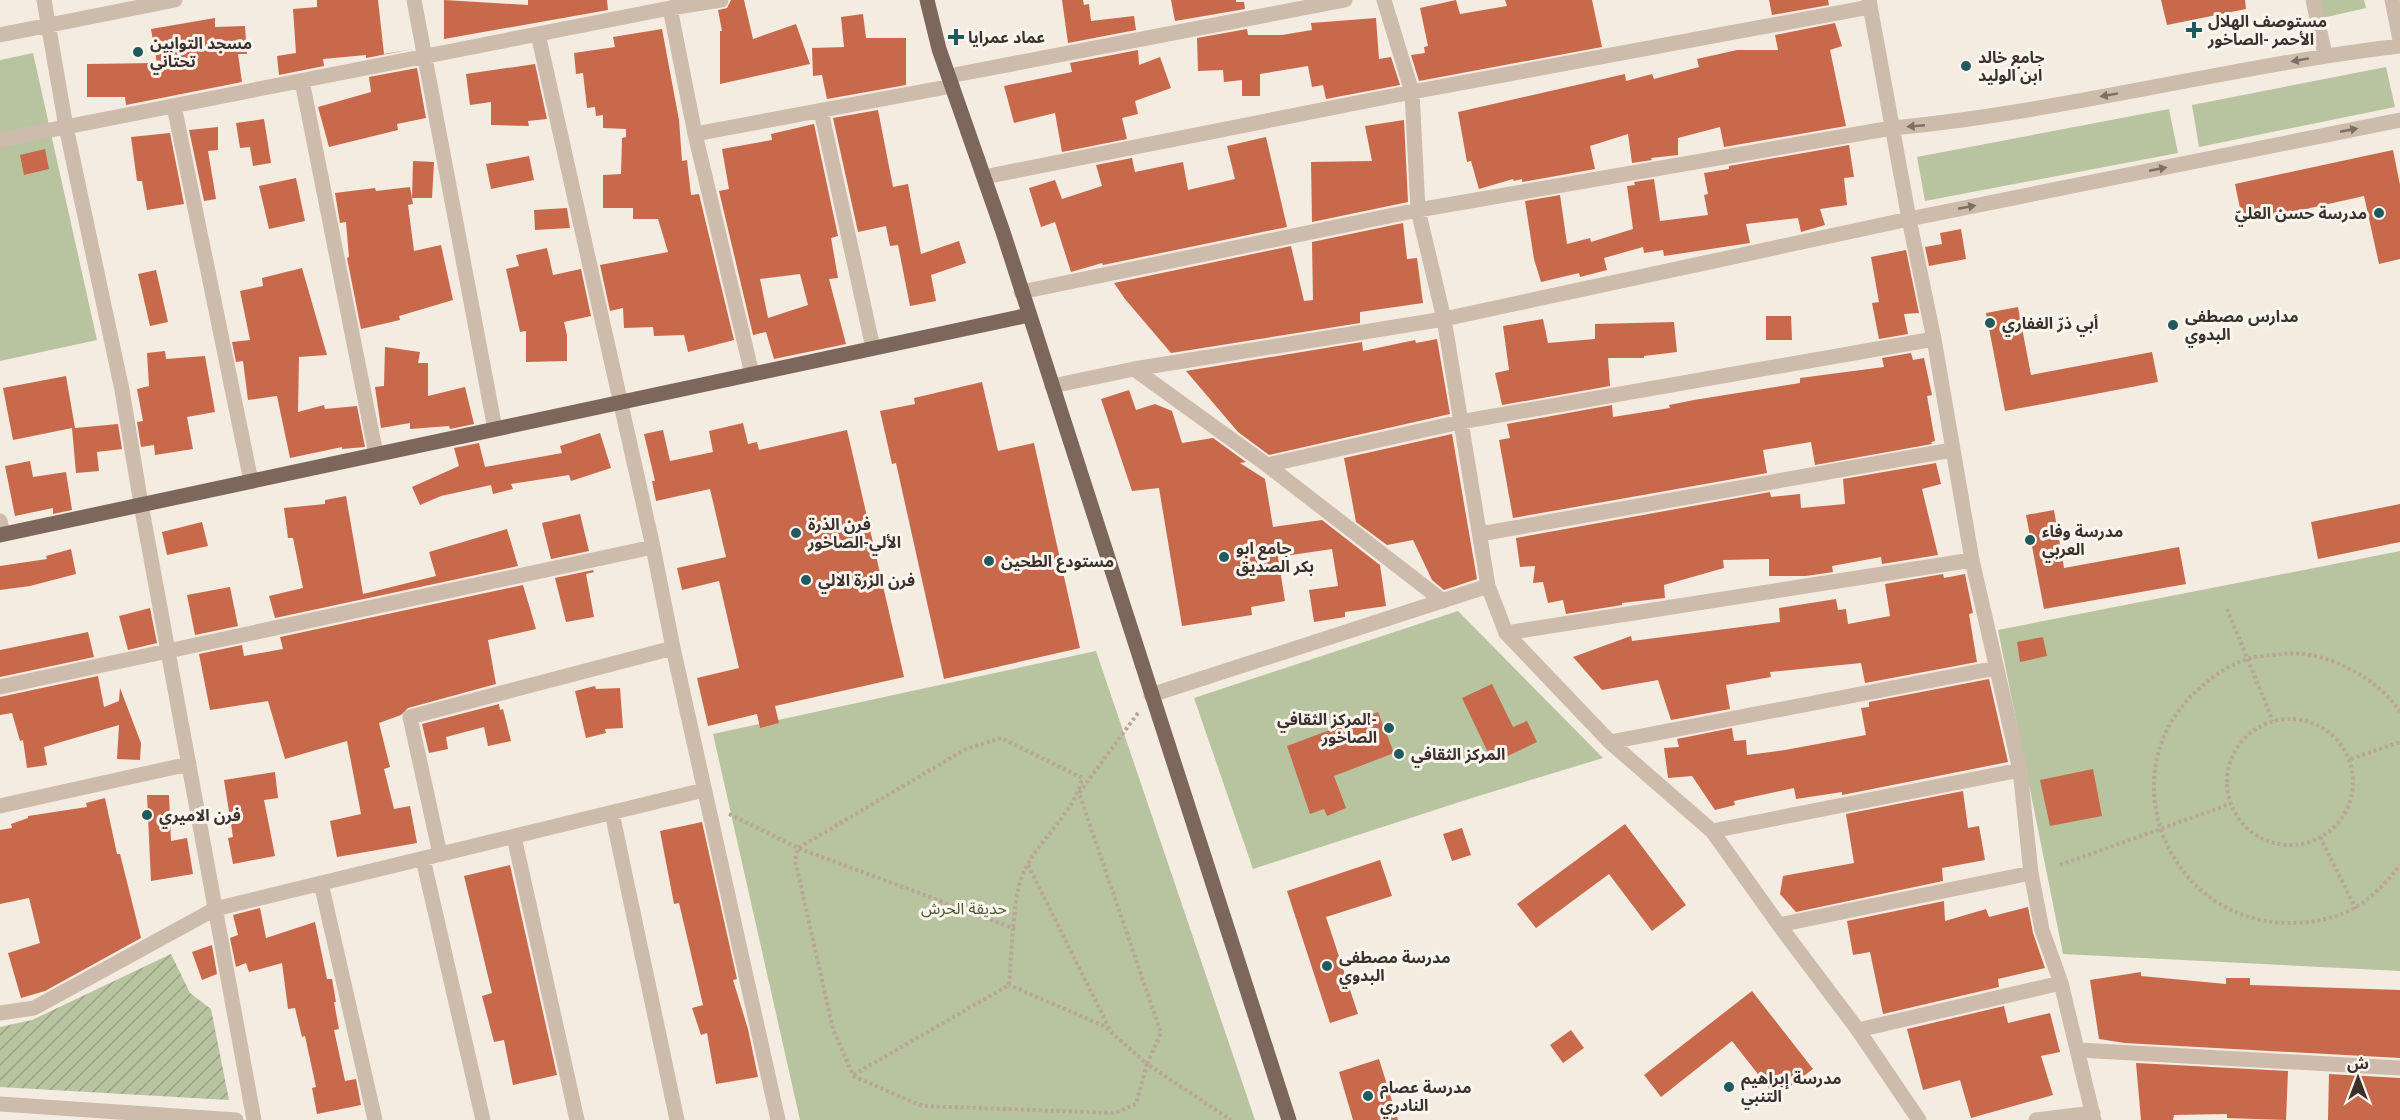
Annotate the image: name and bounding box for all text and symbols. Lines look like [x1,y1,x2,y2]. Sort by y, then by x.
place label: مستوصف الهلال الأحمر -الصاخور [2207,11,2327,49]
marker: مستوصف الهلال الأحمر -الصاخور [2185,21,2203,39]
place label: عماد عمرايا [968,27,1045,47]
marker: عماد عمرايا [949,30,963,44]
place label: مسجد التوابين تحتاني [150,33,252,75]
marker: مسجد التوابين تحتاني [131,45,145,59]
place label: جامع خالد ابن الوليد [1978,47,2045,85]
one-way arrow [2291,55,2310,64]
marker: جامع خالد ابن الوليد [1959,59,1973,73]
one-way arrow [2099,90,2118,99]
one-way arrow [1907,121,1926,131]
one-way arrow [2340,125,2359,134]
one-way arrow [2149,164,2168,173]
one-way arrow [1958,202,1976,212]
place label: مدرسة حسن العليّ [2235,203,2367,227]
marker: مدرسة حسن العليّ [2372,206,2386,220]
place label: مدارس مصطفى البدوي [2185,306,2299,348]
place label: أبي ذرّ الغفاري [2002,313,2098,337]
marker: أبي ذرّ الغفاري [1983,316,1997,330]
marker: مدارس مصطفى البدوي [2166,318,2180,332]
place label: فرن الذرة الألي-الصاخور [807,514,901,556]
place label: مدرسة وفاء العربي [2042,521,2123,563]
marker: فرن الذرة الألي-الصاخور [789,526,803,540]
marker: مدرسة وفاء العربي [2023,533,2037,547]
place label: جامع ابو بكر الصديق [1236,538,1314,577]
marker: جامع ابو بكر الصديق [1217,550,1231,564]
place label: مستودع الطحين [1001,551,1114,573]
marker: مستودع الطحين [982,554,996,568]
place label: فرن الزرة الالي [818,570,915,594]
marker: فرن الزرة الالي [799,573,813,587]
place label: المركز الثقافي- الصاخور [1277,709,1377,747]
marker: المركز الثقافي- الصاخور [1382,721,1396,735]
place label: المركز الثقافي [1411,744,1505,768]
marker: المركز الثقافي [1392,747,1406,761]
place label: فرن الاميري [159,805,241,829]
marker: فرن الاميري [140,808,154,822]
park label: حديقة الحرش [921,898,1007,918]
place label: مدرسة مصطفى البدوي [1339,947,1451,989]
marker: مدرسة مصطفى البدوي [1320,959,1334,973]
north arrow [2328,1048,2388,1108]
text: ش [2347,1053,2369,1073]
place label: مدرسة إبراهيم التنبي [1741,1068,1842,1110]
place label: مدرسة عصام النادري [1380,1077,1472,1119]
marker: مدرسة إبراهيم التنبي [1722,1080,1736,1094]
marker: مدرسة عصام النادري [1361,1089,1375,1103]

